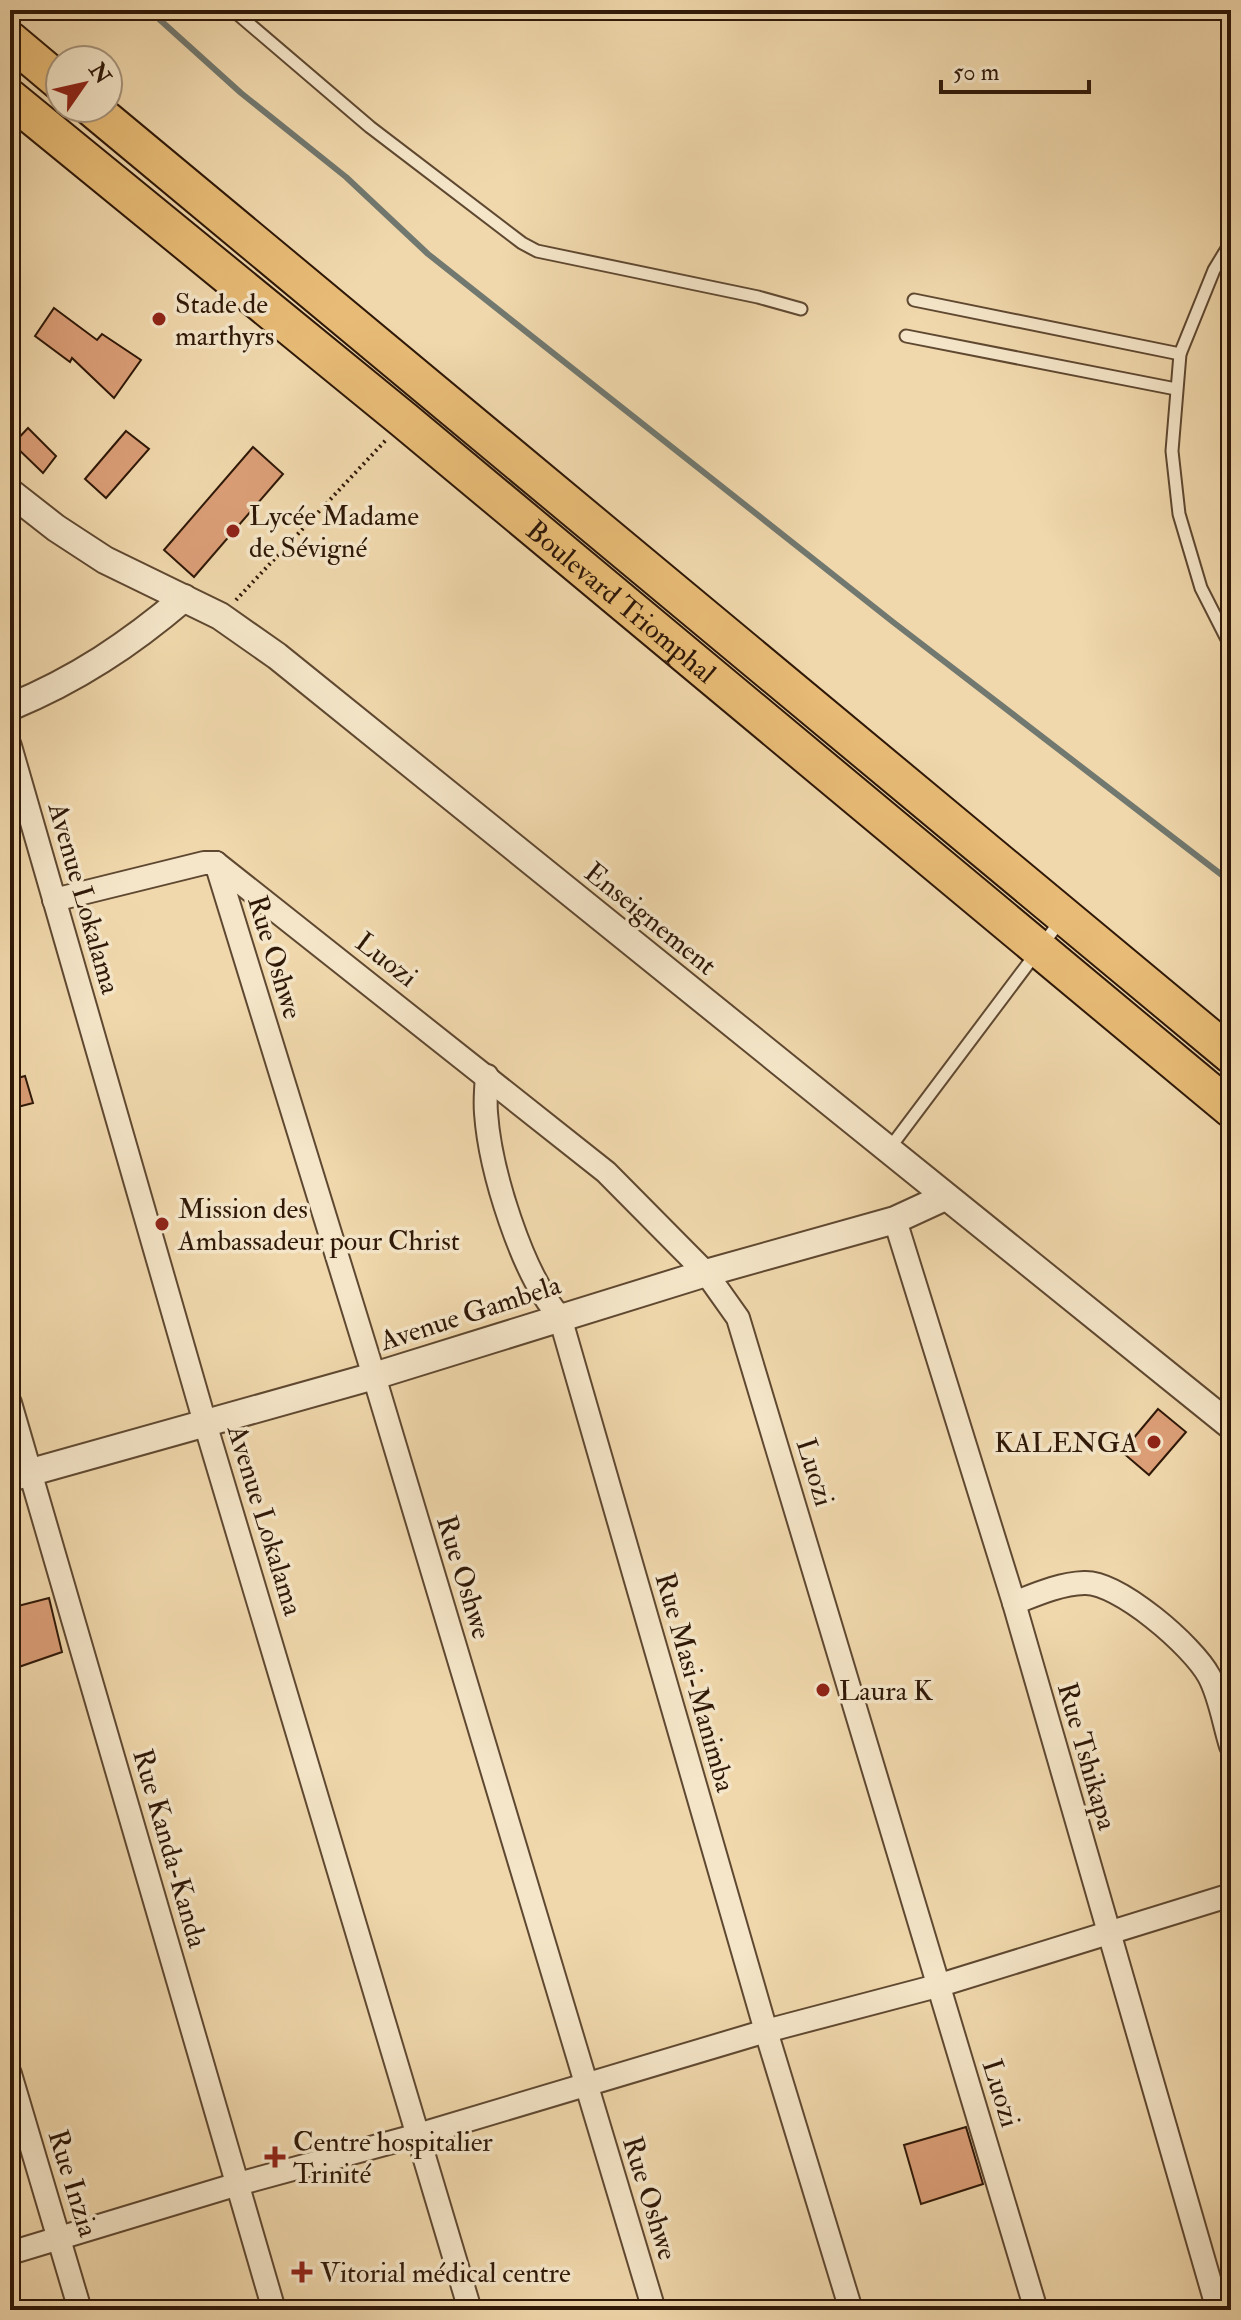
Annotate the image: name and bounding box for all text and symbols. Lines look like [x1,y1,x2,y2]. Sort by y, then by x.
north arrow [44,44,124,124]
scale bar [941,44,1089,94]
text: N [82,57,117,90]
text: 50 m [953,57,1000,88]
place label: Stade de marthyrs [175,287,274,354]
marker: Stade de marthyrs [150,310,168,328]
place label: Lycée Madame de Sévigné [249,499,419,566]
street label: Boulevard Triomphal [519,513,723,692]
marker: Lycée Madame de Sévigné [224,522,242,540]
street label: Avenue Lokalama [39,798,128,999]
street label: Enseignement [577,855,723,983]
street label: Rue Oshwe [239,891,310,1024]
street label: Luozi [348,925,424,995]
place label: Mission des Ambassadeur pour Christ [177,1192,460,1259]
marker: Mission des Ambassadeur pour Christ [153,1215,171,1233]
street label: Avenue Gambela [375,1268,566,1359]
street label: Avenue Lokalama [219,1420,310,1620]
place label: KALENGA [994,1426,1138,1461]
marker: KALENGA [1145,1433,1163,1451]
street label: Luozi [788,1434,841,1511]
street label: Rue Oshwe [428,1511,499,1644]
street label: Rue Masi-Manimba [647,1569,743,1796]
place label: Laura K [839,1674,933,1709]
street label: Rue Tshikapa [1049,1679,1124,1835]
marker: Laura K [814,1681,832,1699]
street label: Rue Kanda-Kanda [124,1745,215,1952]
street label: Luozi [974,2055,1027,2132]
place label: Centre hospitalier Trinité [293,2125,493,2192]
street label: Rue Inzia [40,2126,106,2242]
street label: Rue Oshwe [614,2132,685,2265]
marker: Centre hospitalier Trinité [264,2146,286,2168]
place label: Vitorial médical centre [320,2256,571,2291]
marker: Vitorial médical centre [291,2261,313,2283]

